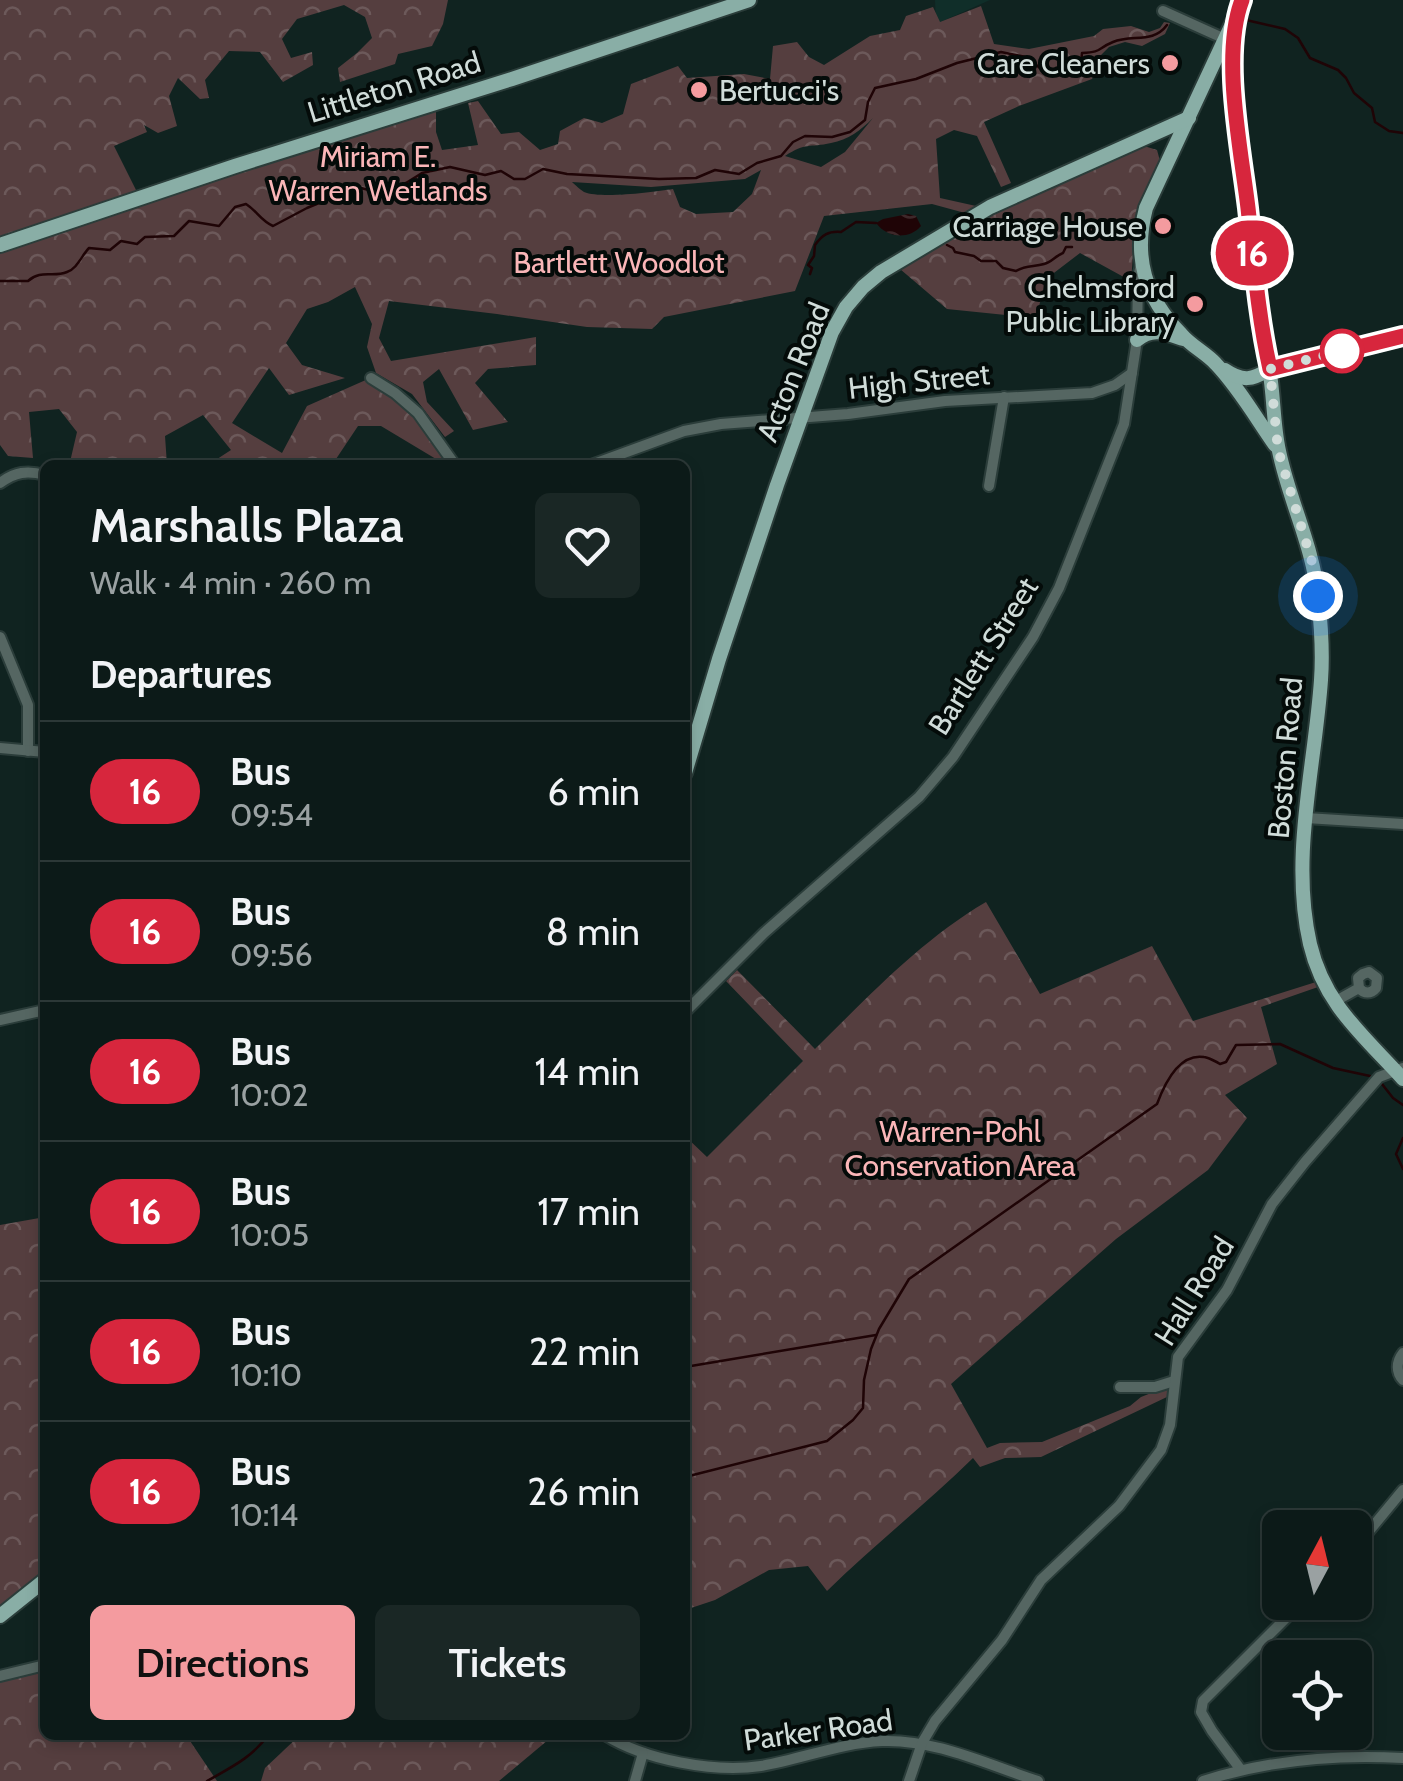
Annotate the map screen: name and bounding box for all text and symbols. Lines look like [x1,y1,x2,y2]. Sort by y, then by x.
street label: Littleton Road [303,43,485,131]
place label: Care Cleaners [977,45,1150,82]
marker: Care Cleaners [1159,52,1181,74]
place label: Bertucci's [719,72,839,109]
marker: Bertucci's [688,79,710,101]
park label: Miriam E. Warren Wetlands [268,138,488,209]
place label: Carriage House [953,208,1143,245]
marker: Carriage House [1152,215,1174,237]
line badge: 16 [1207,220,1297,286]
text: 16 [1236,232,1268,275]
park label: Bartlett Woodlot [513,244,725,281]
place label: Chelmsford Public Library [1005,269,1175,340]
marker: Chelmsford Public Library [1184,293,1206,315]
street label: Acton Road [748,297,838,447]
unlabelled marker [1321,330,1363,372]
street label: High Street [846,355,992,407]
button: heart [535,493,640,598]
text: Marshalls Plaza [90,496,404,554]
text: Walk · 4 min · 260 m [90,563,371,602]
street label: Bartlett Street [920,571,1046,741]
your location [1293,571,1343,621]
text: Departures [90,651,272,698]
street label: Boston Road [1260,676,1310,840]
text: Bus [230,748,291,795]
text: 6 min [547,768,640,815]
text: 16 [129,770,161,813]
text: 09:54 [230,795,313,834]
text: Bus [230,888,291,935]
text: 8 min [546,908,640,955]
text: 16 [129,910,161,953]
text: 09:56 [230,935,313,974]
text: Bus [230,1028,291,1075]
text: 14 min [534,1048,640,1095]
text: 16 [129,1050,161,1093]
text: 10:02 [230,1075,309,1114]
park label: Warren-Pohl Conservation Area [844,1113,1076,1184]
text: Bus [230,1168,291,1215]
text: 17 min [537,1188,640,1235]
text: 16 [129,1190,161,1233]
text: 10:05 [230,1215,309,1254]
street label: Hall Road [1146,1230,1242,1352]
text: Bus [230,1308,291,1355]
text: 22 min [529,1328,640,1375]
text: 16 [129,1330,161,1373]
text: 10:10 [230,1355,302,1394]
text: Bus [230,1448,291,1495]
text: 26 min [527,1468,640,1515]
text: 16 [129,1470,161,1513]
text: 10:14 [230,1495,298,1534]
north arrow [1262,1510,1372,1620]
map controls [1262,1510,1372,1750]
button: Directions [90,1605,355,1720]
button: Tickets [375,1605,640,1720]
button: locate [1262,1640,1372,1750]
street label: Parker Road [741,1701,895,1759]

